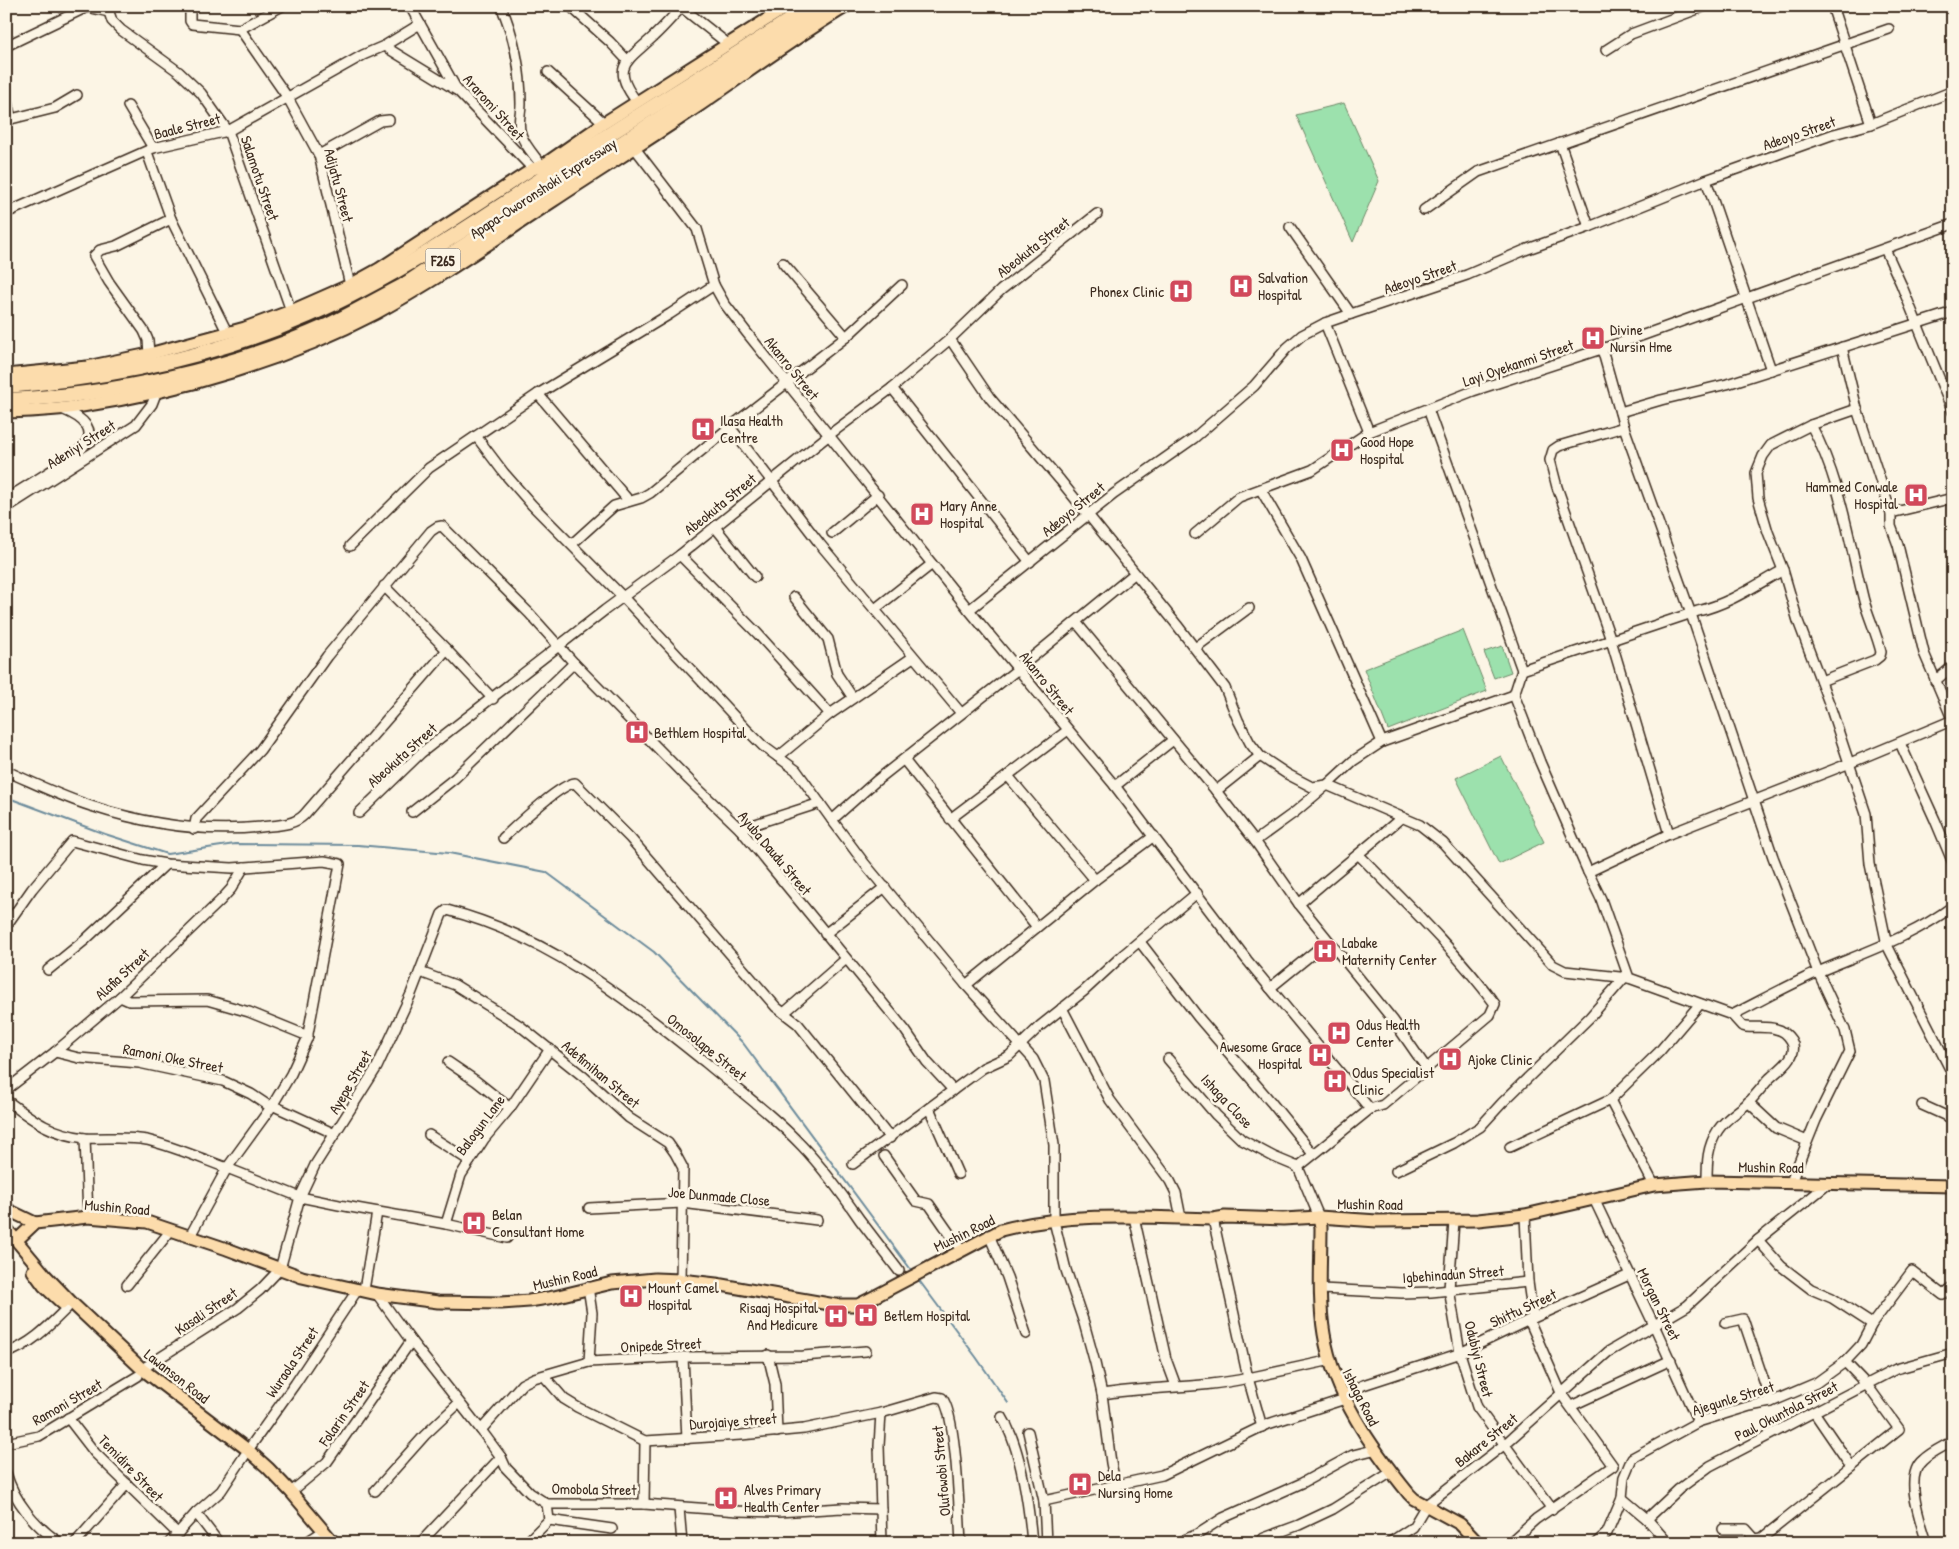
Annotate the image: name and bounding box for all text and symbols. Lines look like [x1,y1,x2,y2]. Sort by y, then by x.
street label: Araromi Street [459,69,530,145]
street label: Baale Street [152,107,223,144]
street label: Adeoyo Street [1760,110,1839,155]
street label: Salamotu Street [236,133,285,224]
street label: Apapa-Oworonshoki Expressway [465,133,621,243]
street label: Adijatu Street [319,146,359,225]
street label: Abeokuta Street [992,211,1074,282]
road number: F265 [426,248,460,272]
street label: Adeoyo Street [1381,254,1460,299]
place label: Salvation Hospital [1258,267,1308,305]
hospital icon: Salvation Hospital [1228,273,1254,299]
hospital icon: Phonex Clinic [1168,278,1194,304]
place label: Phonex Clinic [1090,281,1164,302]
place label: Divine Nursin Hme [1610,319,1672,357]
hospital icon: Divine Nursin Hme [1580,325,1606,351]
street label: Akanro Street [760,332,825,405]
street label: Layi Oyekanmi Street [1460,334,1577,392]
place label: Ilasa Health Centre [720,410,783,448]
street label: Adeniyi Street [43,414,120,473]
hospital icon: Ilasa Health Centre [690,416,716,442]
place label: Good Hope Hospital [1360,431,1414,469]
hospital icon: Good Hope Hospital [1329,437,1355,463]
street label: Abeokuta Street [680,468,761,540]
street label: Adeoyo Street [1037,476,1110,541]
place label: Hammed Conwale Hospital [1806,476,1898,514]
hospital icon: Hammed Conwale Hospital [1903,482,1929,508]
place label: Mary Anne Hospital [940,495,997,533]
hospital icon: Mary Anne Hospital [909,501,935,527]
street label: Akanro Street [1015,647,1080,720]
street label: Abeokuta Street [363,717,442,792]
hospital icon: Bethlem Hospital [624,719,650,745]
place label: Bethlem Hospital [654,722,746,743]
street label: Ayuba Daudu Street [733,806,817,900]
place label: Labake Maternity Center [1342,932,1437,970]
hospital icon: Labake Maternity Center [1312,938,1338,964]
street label: Alafia Street [90,943,154,1005]
street label: Omosolape Street [663,1008,752,1086]
place label: Odus Health Center [1356,1014,1420,1052]
hospital icon: Odus Health Center [1326,1020,1352,1046]
street label: Adefimihan Street [557,1035,645,1113]
place label: Awesome Grace Hospital [1220,1036,1302,1074]
street label: Ramoni Oke Street [121,1038,226,1078]
hospital icon: Awesome Grace Hospital [1307,1042,1333,1068]
street label: Ayepe Street [323,1046,377,1118]
hospital icon: Ajoke Clinic [1437,1046,1463,1072]
place label: Ajoke Clinic [1468,1049,1532,1070]
place label: Odus Specialist Clinic [1352,1062,1435,1100]
hospital icon: Odus Specialist Clinic [1322,1068,1348,1094]
street label: Ishaga Close [1196,1069,1258,1133]
street label: Balogun Lane [450,1090,510,1160]
street label: Mushin Road [1738,1156,1804,1178]
street label: Joe Dunmade Close [667,1181,771,1211]
street label: Mushin Road [1337,1193,1403,1215]
street label: Mushin Road [84,1194,151,1220]
place label: Belan Consultant Home [492,1204,585,1242]
street label: Mushin Road [930,1209,998,1257]
hospital icon: Belan Consultant Home [461,1210,487,1236]
street label: Mushin Road [531,1260,599,1296]
street label: Igbehinadun Street [1402,1260,1505,1288]
street label: Morgan Street [1632,1264,1686,1345]
place label: Mount Camel Hospital [648,1277,719,1315]
street label: Kasali Street [171,1282,242,1340]
hospital icon: Mount Camel Hospital [618,1283,644,1309]
street label: Shittu Street [1486,1283,1560,1333]
place label: Risaaj Hospital And Medicure [740,1297,818,1335]
hospital icon: Betlem Hospital [853,1302,879,1328]
hospital icon: Risaaj Hospital And Medicure [823,1303,849,1329]
place label: Betlem Hospital [884,1305,970,1326]
street label: Odubiyi Street [1459,1319,1499,1400]
street label: Wuraola Street [261,1322,324,1402]
street label: Onipede Street [620,1332,703,1358]
street label: Lawanson Road [140,1344,214,1408]
street label: Ishaga Road [1338,1365,1385,1430]
street label: Ramoni Street [28,1373,107,1430]
street label: Folarin Street [313,1375,375,1451]
street label: Ajegunle Street [1689,1375,1777,1420]
street label: Paul Okuntola Street [1731,1376,1842,1446]
street label: Durojaiye street [689,1407,778,1435]
street label: Bakare Street [1450,1407,1523,1472]
street label: Olufowobi Street [927,1424,955,1517]
street label: Temidire Street [94,1430,169,1507]
place label: Dela Nursing Home [1098,1465,1173,1503]
hospital icon: Dela Nursing Home [1067,1471,1093,1497]
street label: Omobola Street [551,1478,638,1500]
place label: Alves Primary Health Center [744,1479,821,1517]
hospital icon: Alves Primary Health Center [713,1485,739,1511]

